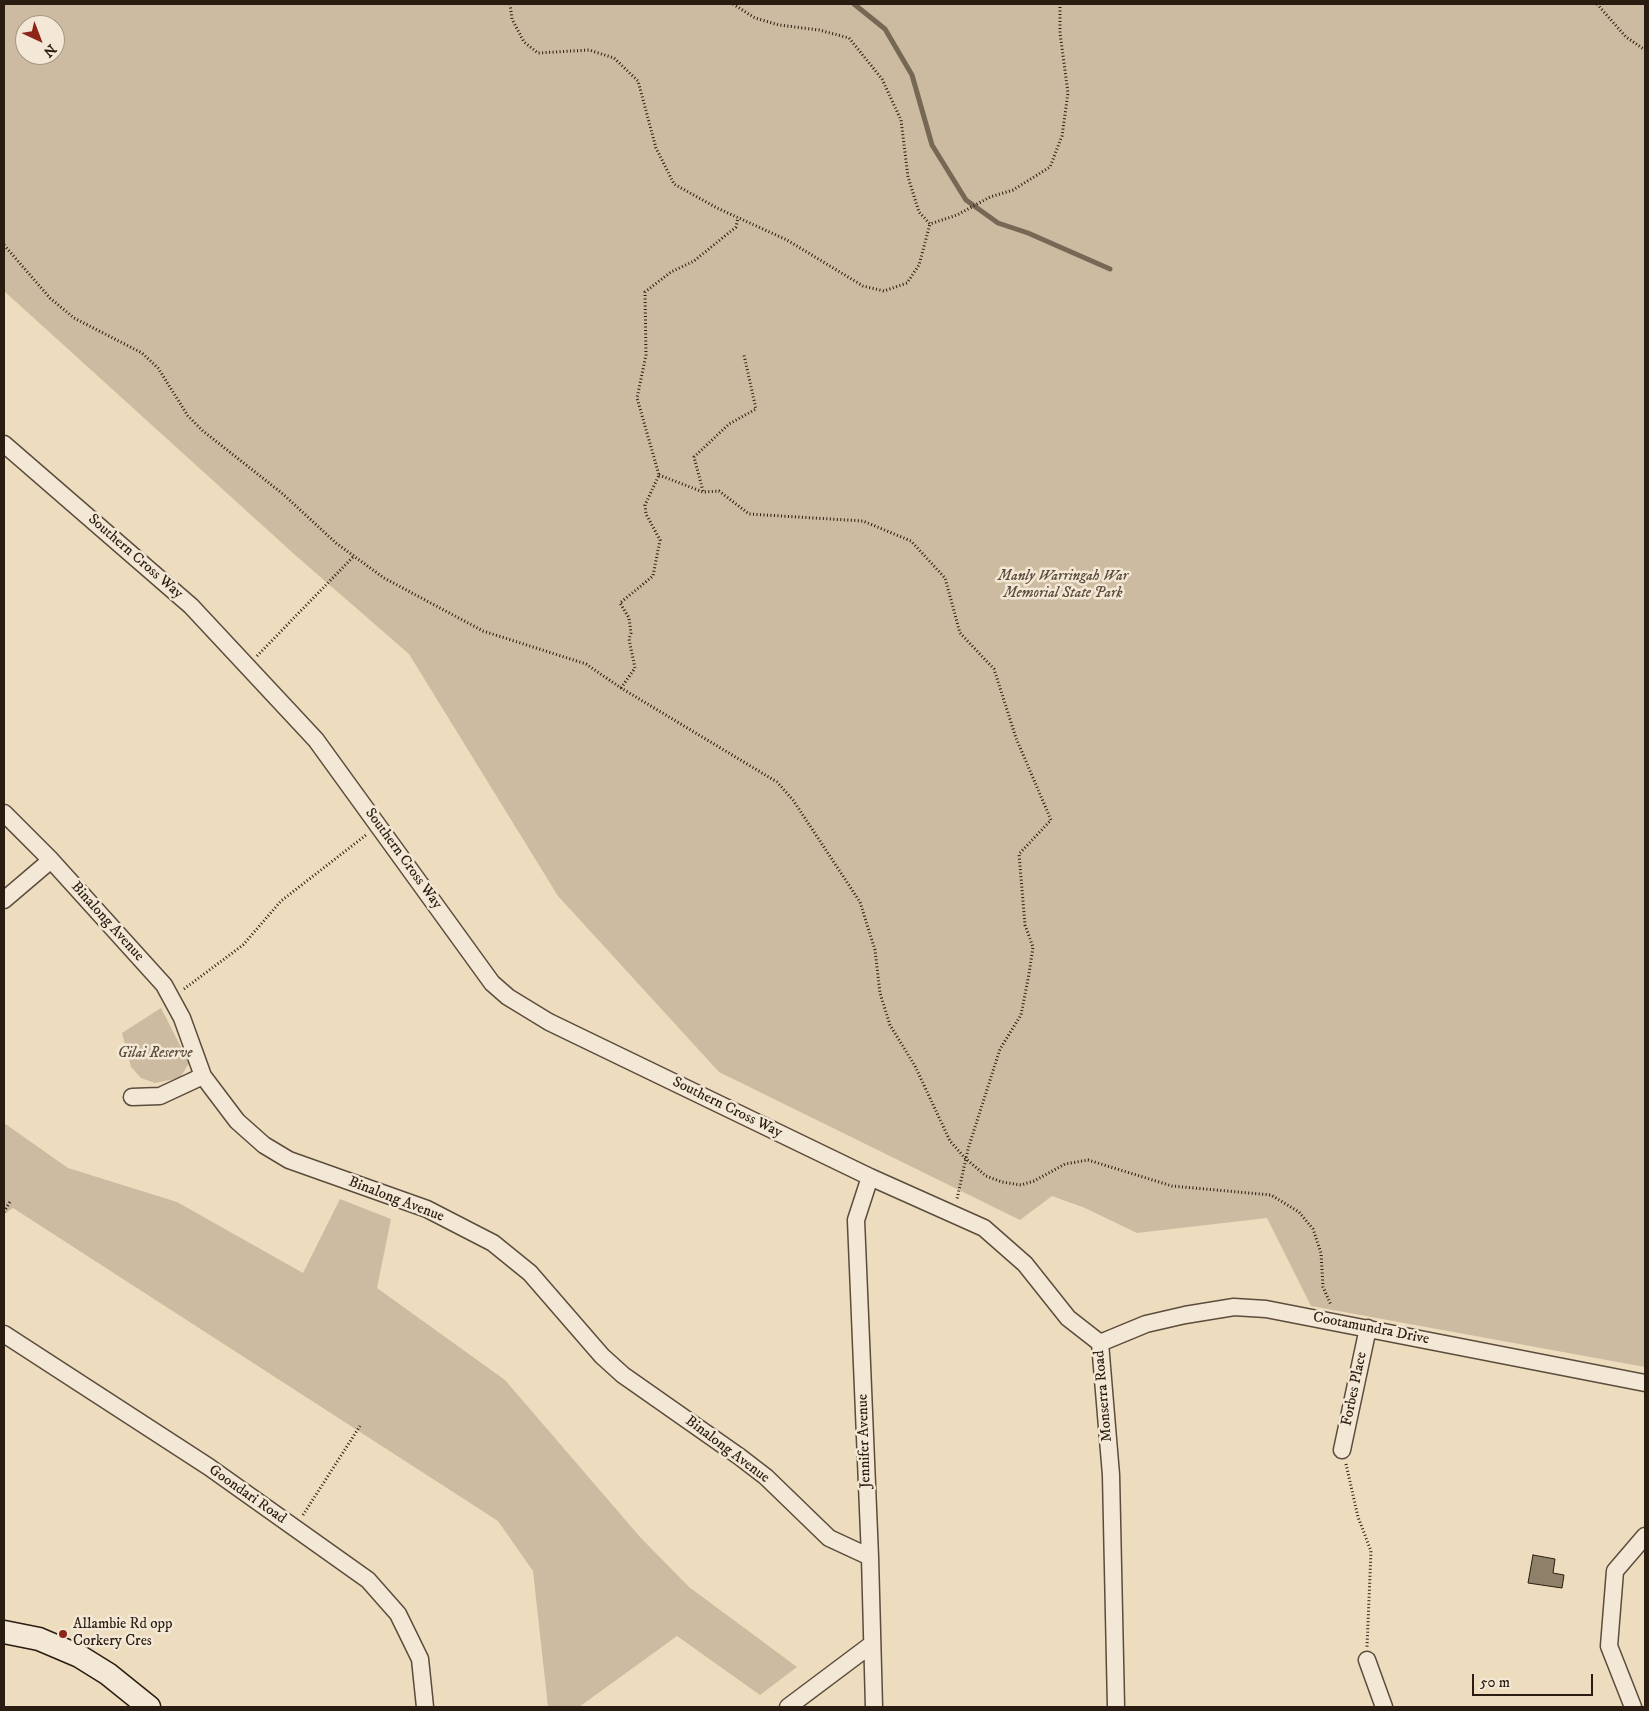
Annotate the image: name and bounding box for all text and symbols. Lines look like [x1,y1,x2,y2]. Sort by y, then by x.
north arrow [15,15,65,65]
text: N [39,40,60,61]
street label: Southern Cross Way [84,511,186,603]
park label: Manly Warringah War Memorial State Park [998,568,1128,603]
street label: Southern Cross Way [360,805,446,913]
street label: Binalong Avenue [67,879,147,965]
park label: Gilai Reserve [118,1045,192,1063]
street label: Southern Cross Way [669,1074,785,1142]
street label: Binalong Avenue [346,1174,446,1226]
street label: Cootamundra Drive [1311,1309,1431,1349]
street label: Monserra Road [1091,1350,1117,1442]
street label: Forbes Place [1338,1350,1372,1428]
street label: Jennifer Avenue [854,1393,876,1489]
street label: Binalong Avenue [681,1412,773,1488]
street label: Goondari Road [205,1462,289,1528]
place label: Allambie Rd opp Corkery Cres [73,1616,172,1651]
marker: Allambie Rd opp Corkery Cres [57,1628,69,1640]
scale bar [1474,1664,1595,1696]
text: 50 m [1480,1673,1510,1692]

